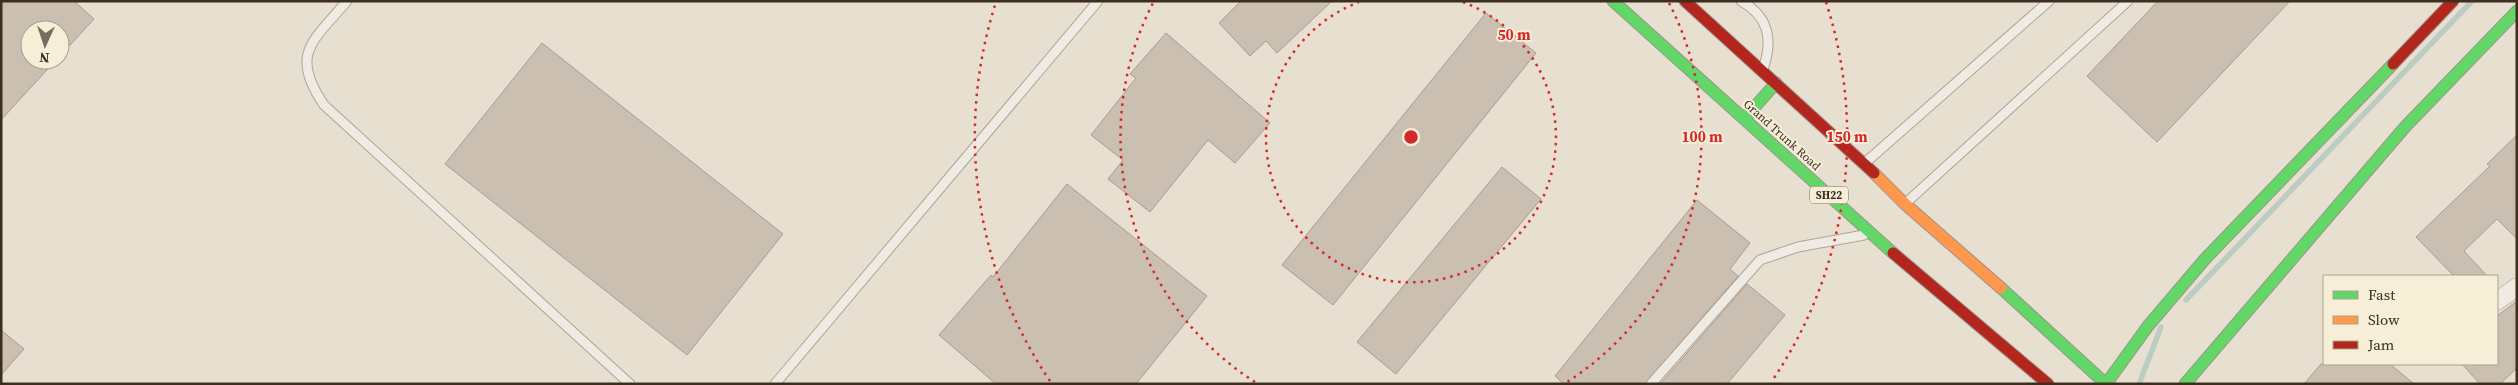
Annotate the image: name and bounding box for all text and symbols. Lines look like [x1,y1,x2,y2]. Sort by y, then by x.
north arrow [20,20,70,70]
text: 50 m [1497,24,1531,45]
text: N [39,48,50,68]
street label: Grand Trunk Road [1740,96,1824,174]
text: 100 m [1681,126,1723,147]
text: 150 m [1826,126,1868,147]
centre of rings [1402,128,1420,146]
road number: SH22 [1810,186,1848,204]
legend [2323,275,2498,365]
text: Fast [2368,284,2395,305]
text: Slow [2368,309,2400,330]
text: Jam [2367,334,2395,355]

